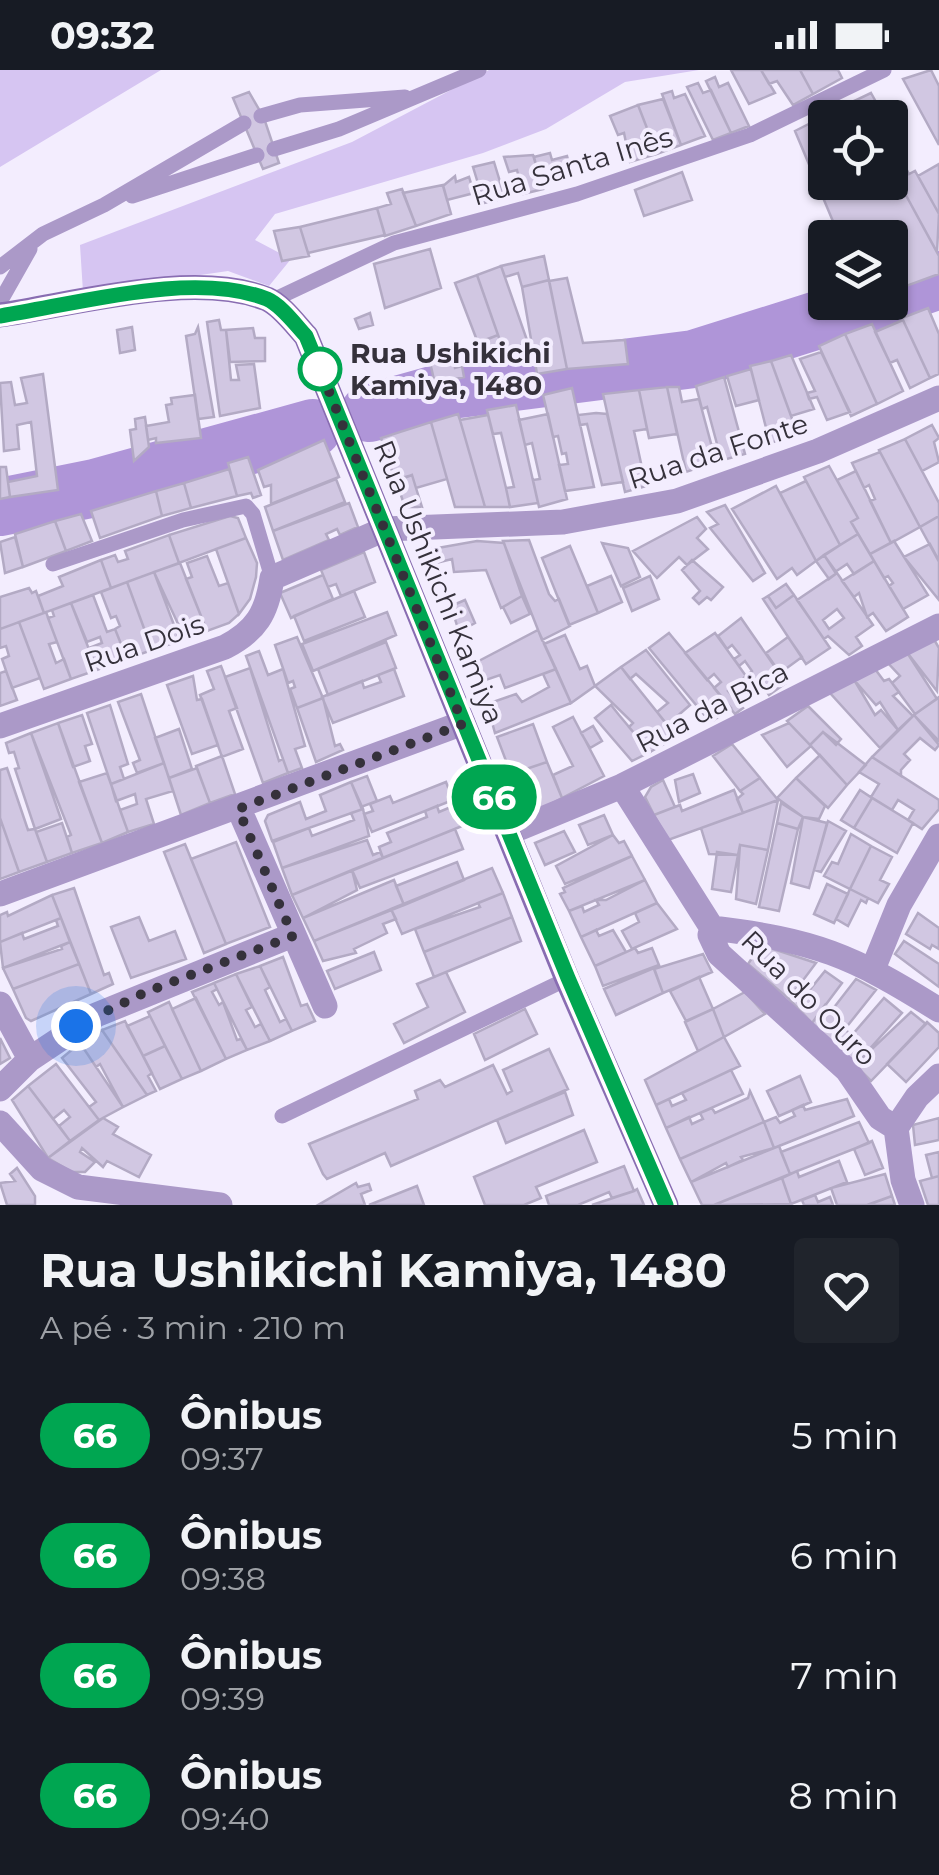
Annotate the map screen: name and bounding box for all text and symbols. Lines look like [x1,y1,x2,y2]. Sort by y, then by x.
text: 09:32 [50,12,155,59]
map controls [808,100,908,320]
button: locate [808,100,908,200]
street label: Rua Santa Inês [467,119,677,213]
button: layers [808,220,908,320]
place label: Rua Ushikichi Kamiya, 1480 [350,336,551,402]
marker: Rua Ushikichi Kamiya, 1480 [299,348,341,390]
street label: Rua da Fonte [624,406,812,496]
street label: Rua Ushikichi Kamiya [366,435,512,729]
street label: Rua Dois [79,607,209,679]
street label: Rua da Bica [630,654,794,760]
line badge: 66 [449,764,539,830]
text: 66 [472,776,516,819]
street label: Rua do Ouro [734,923,884,1073]
your location [51,1001,101,1051]
button: heart [794,1238,899,1343]
text: Rua Ushikichi Kamiya, 1480 [40,1241,727,1299]
text: A pé · 3 min · 210 m [40,1308,346,1347]
text: Ônibus [180,1392,322,1439]
text: 5 min [791,1412,899,1459]
text: 66 [73,1414,117,1457]
text: 09:37 [180,1439,264,1478]
text: Ônibus [180,1512,322,1559]
text: 6 min [790,1532,899,1579]
text: 66 [73,1534,117,1577]
text: 09:38 [180,1559,266,1598]
text: Ônibus [180,1632,322,1679]
text: 7 min [790,1652,899,1699]
text: 66 [73,1654,117,1697]
text: 09:39 [180,1679,265,1718]
text: Ônibus [180,1752,322,1799]
text: 8 min [789,1772,899,1819]
text: 66 [73,1774,117,1817]
text: 09:40 [180,1799,270,1838]

